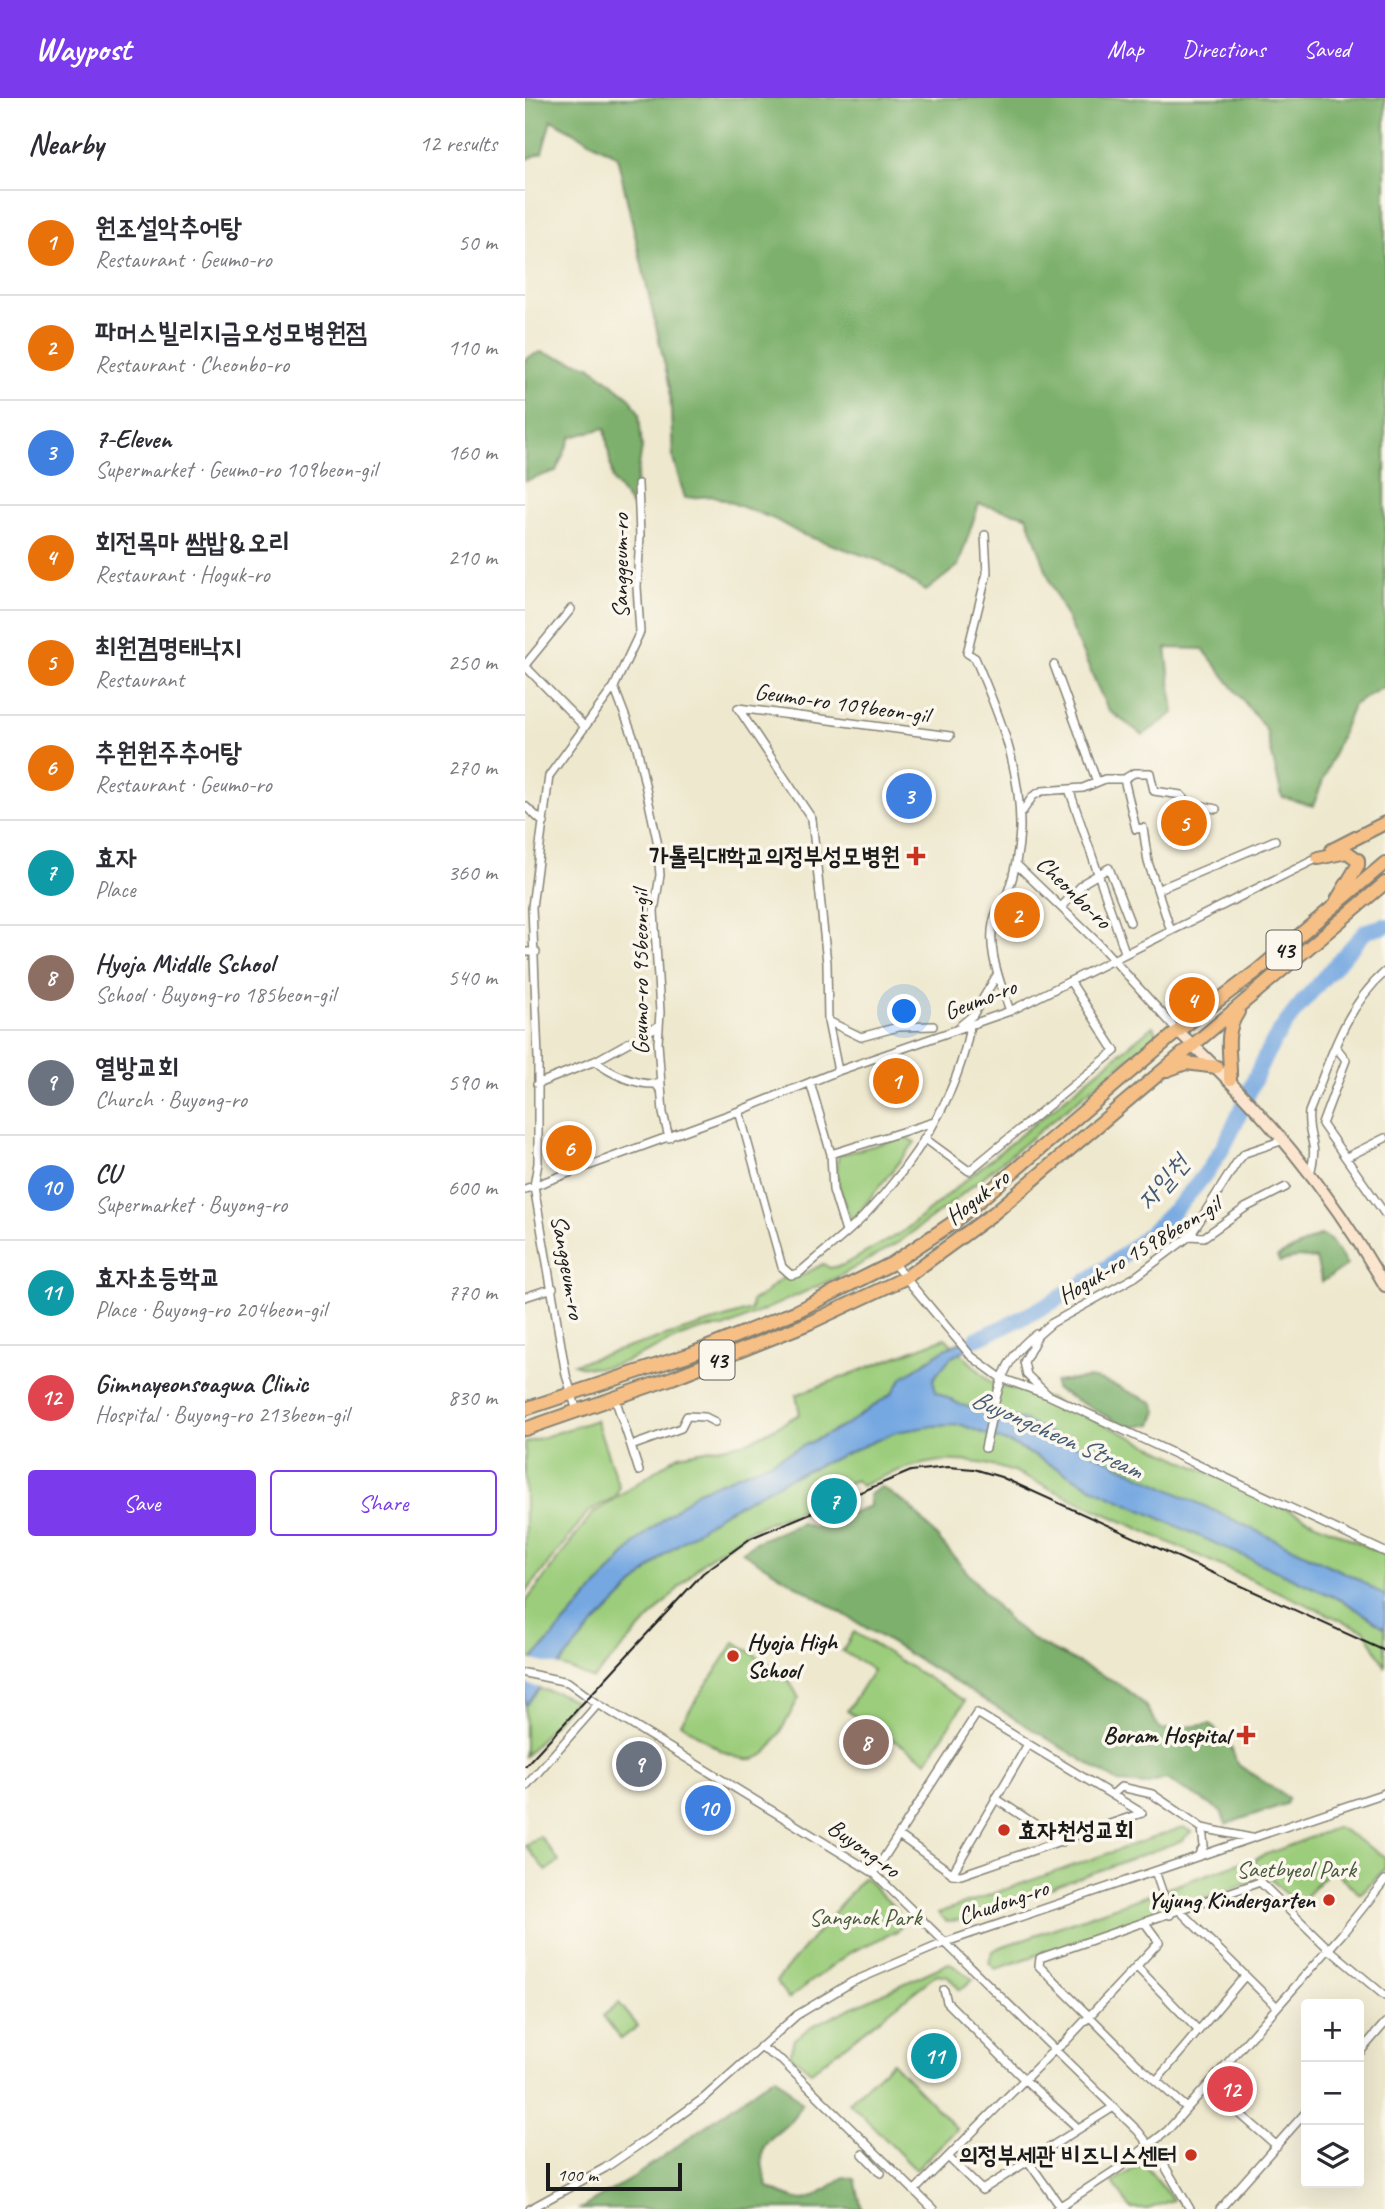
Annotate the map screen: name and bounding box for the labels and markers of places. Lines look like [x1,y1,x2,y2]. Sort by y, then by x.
pin: 3 [886,770,932,822]
pin: 5 [1161,797,1207,849]
place label: 가톨릭대학교의정부성모병원 [649,841,900,871]
marker: 가톨릭대학교의정부성모병원 [906,846,926,866]
pin: 2 [994,889,1040,941]
pin: 4 [1169,974,1215,1026]
pin: 1 [873,1055,919,1107]
pin: 6 [546,1122,592,1174]
pin: 7 [811,1475,857,1527]
place label: Hyoja High School [747,1627,839,1685]
marker: Hyoja High School [725,1648,741,1664]
pin: 8 [843,1716,889,1768]
place label: Boram Hospital [1103,1720,1235,1750]
marker: Boram Hospital [1236,1725,1256,1745]
pin: 9 [616,1738,662,1790]
pin: 10 [685,1782,731,1834]
place label: 효자천성교회 [1018,1815,1134,1845]
marker: 효자천성교회 [996,1822,1012,1838]
place label: Yujung Kindergarten [1148,1885,1316,1915]
marker: Yujung Kindergarten [1321,1892,1337,1908]
pin: 11 [911,2030,957,2082]
pin: 12 [1207,2063,1253,2115]
place label: 의정부세관 비즈니스센터 [959,2140,1177,2170]
marker: 의정부세관 비즈니스센터 [1183,2147,1199,2163]

